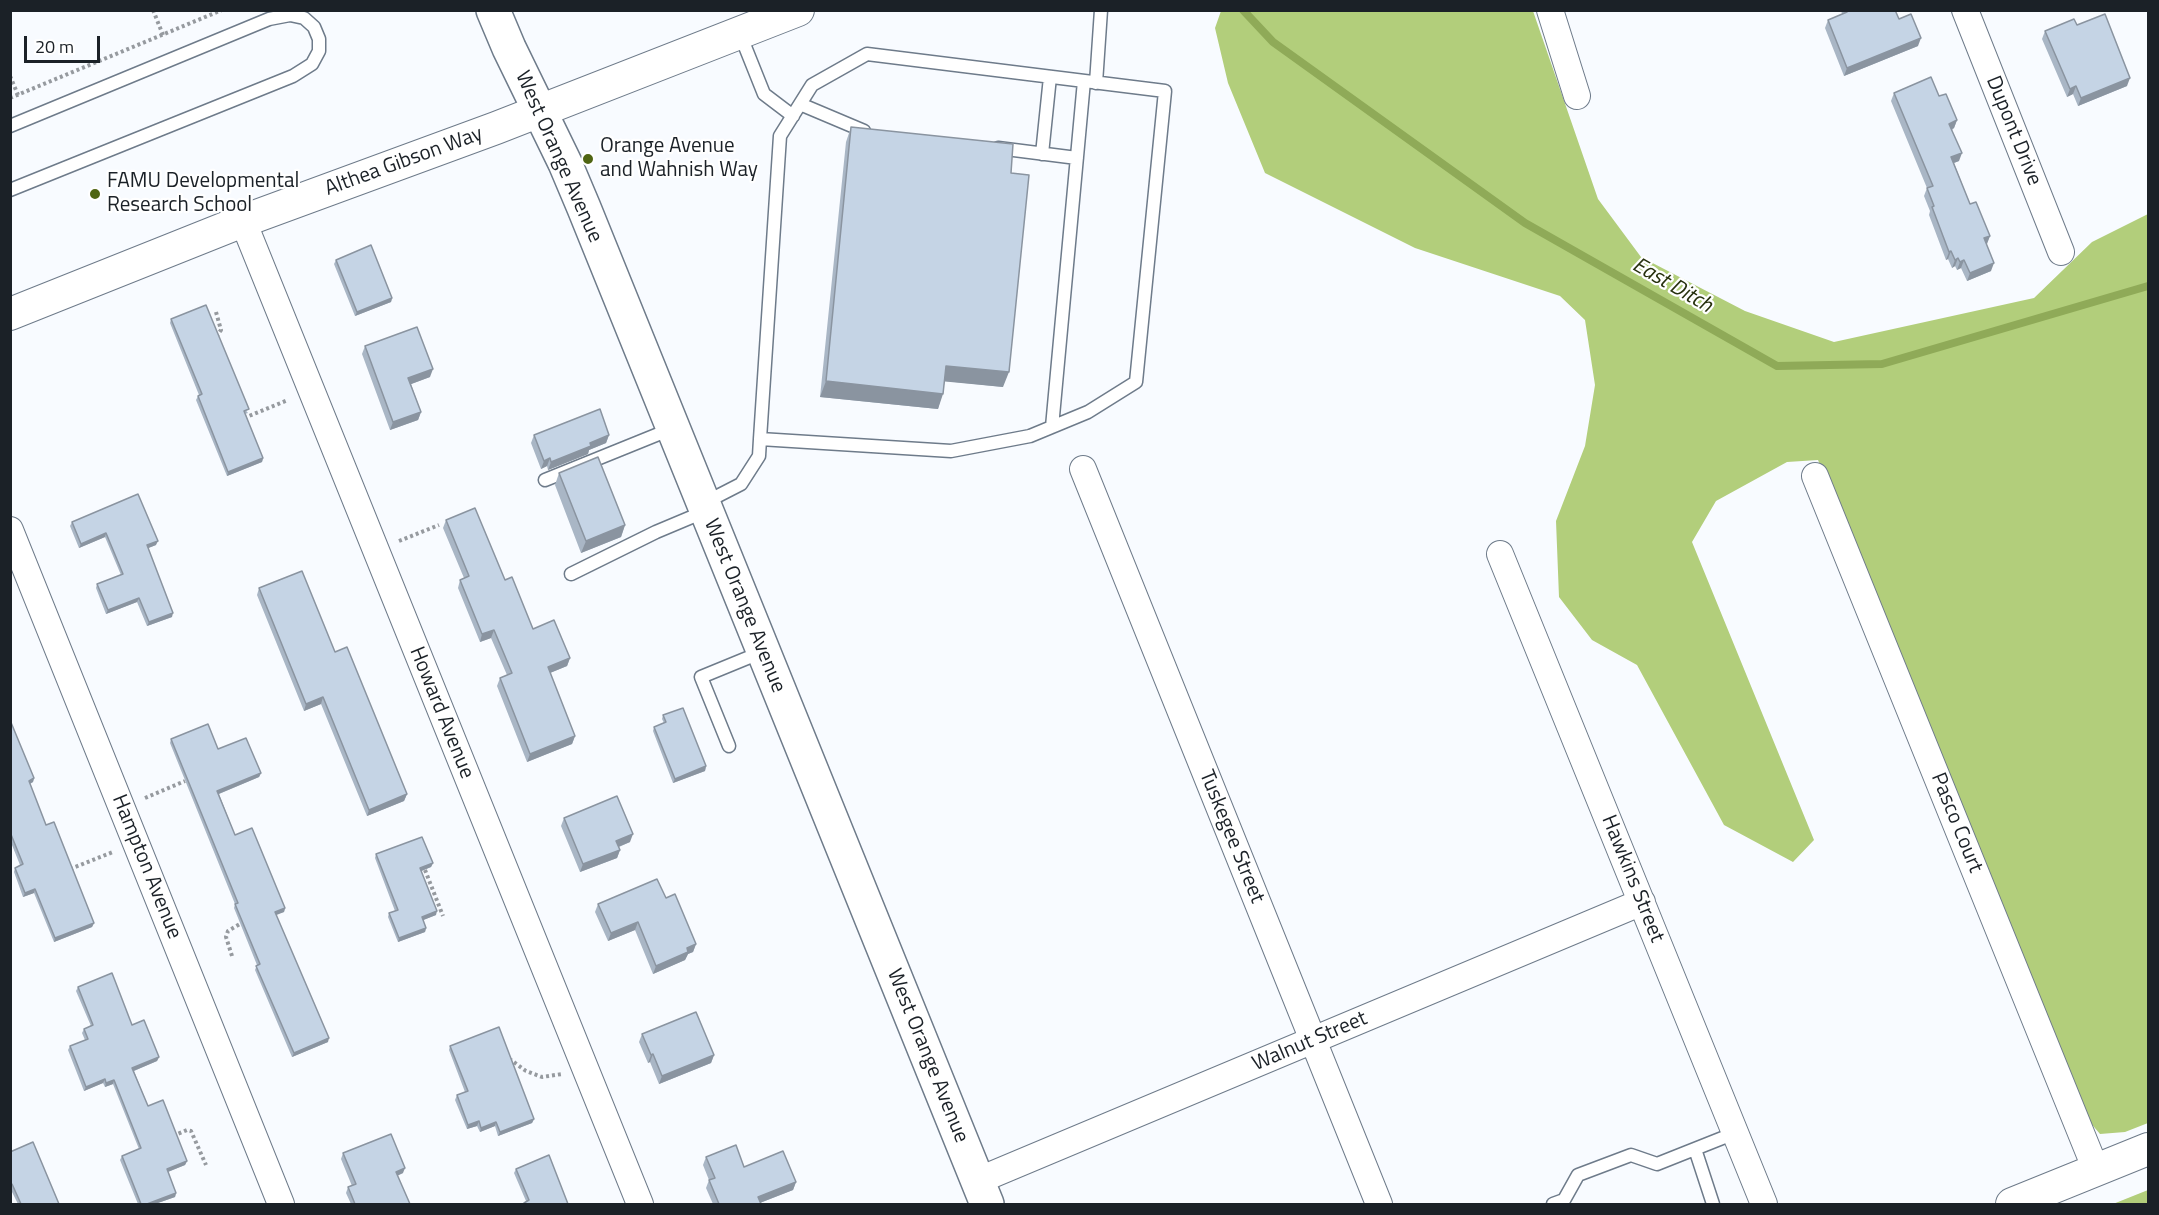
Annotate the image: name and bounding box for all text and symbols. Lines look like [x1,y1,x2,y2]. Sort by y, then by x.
scale bar [27,24,104,62]
text: 20 m [35,33,74,60]
street label: West Orange Avenue [509,67,607,247]
street label: Dupont Drive [1980,73,2046,189]
street label: Althea Gibson Way [322,122,486,202]
place label: Orange Avenue and Wahnish Way [600,134,758,184]
marker: Orange Avenue and Wahnish Way [581,152,595,166]
place label: FAMU Developmental Research School [107,169,299,219]
marker: FAMU Developmental Research School [88,187,102,201]
water label: East Ditch [1627,253,1717,319]
street label: West Orange Avenue [698,515,790,697]
street label: Howard Avenue [403,643,479,783]
street label: Tuskegee Street [1193,767,1269,907]
street label: Pasco Court [1925,769,1987,877]
street label: Hampton Avenue [106,791,186,943]
street label: Hawkins Street [1595,812,1669,946]
street label: West Orange Avenue [881,965,973,1147]
street label: Walnut Street [1249,1007,1371,1077]

